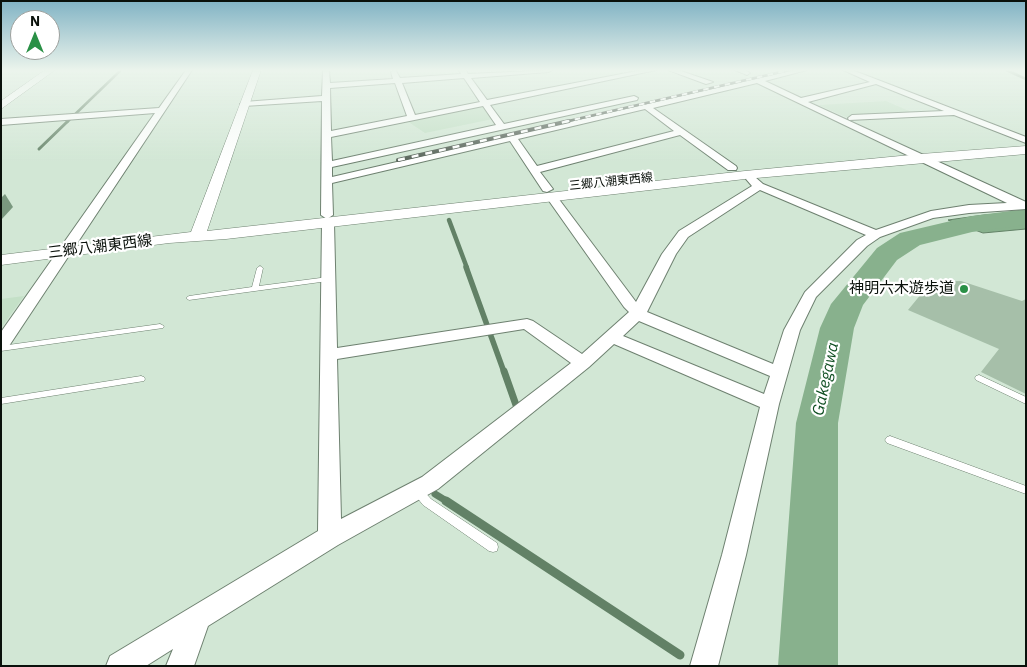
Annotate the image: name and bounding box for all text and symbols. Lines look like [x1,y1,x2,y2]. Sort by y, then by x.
north arrow [10,10,60,60]
text: N [30,12,40,30]
street label: 三郷八潮東西線 [568,170,654,194]
street label: 三郷八潮東西線 [47,232,153,262]
place label: 神明六木遊歩道 [849,280,954,298]
marker: 神明六木遊歩道 [958,283,970,295]
water label: Gakegawa [809,341,843,417]

